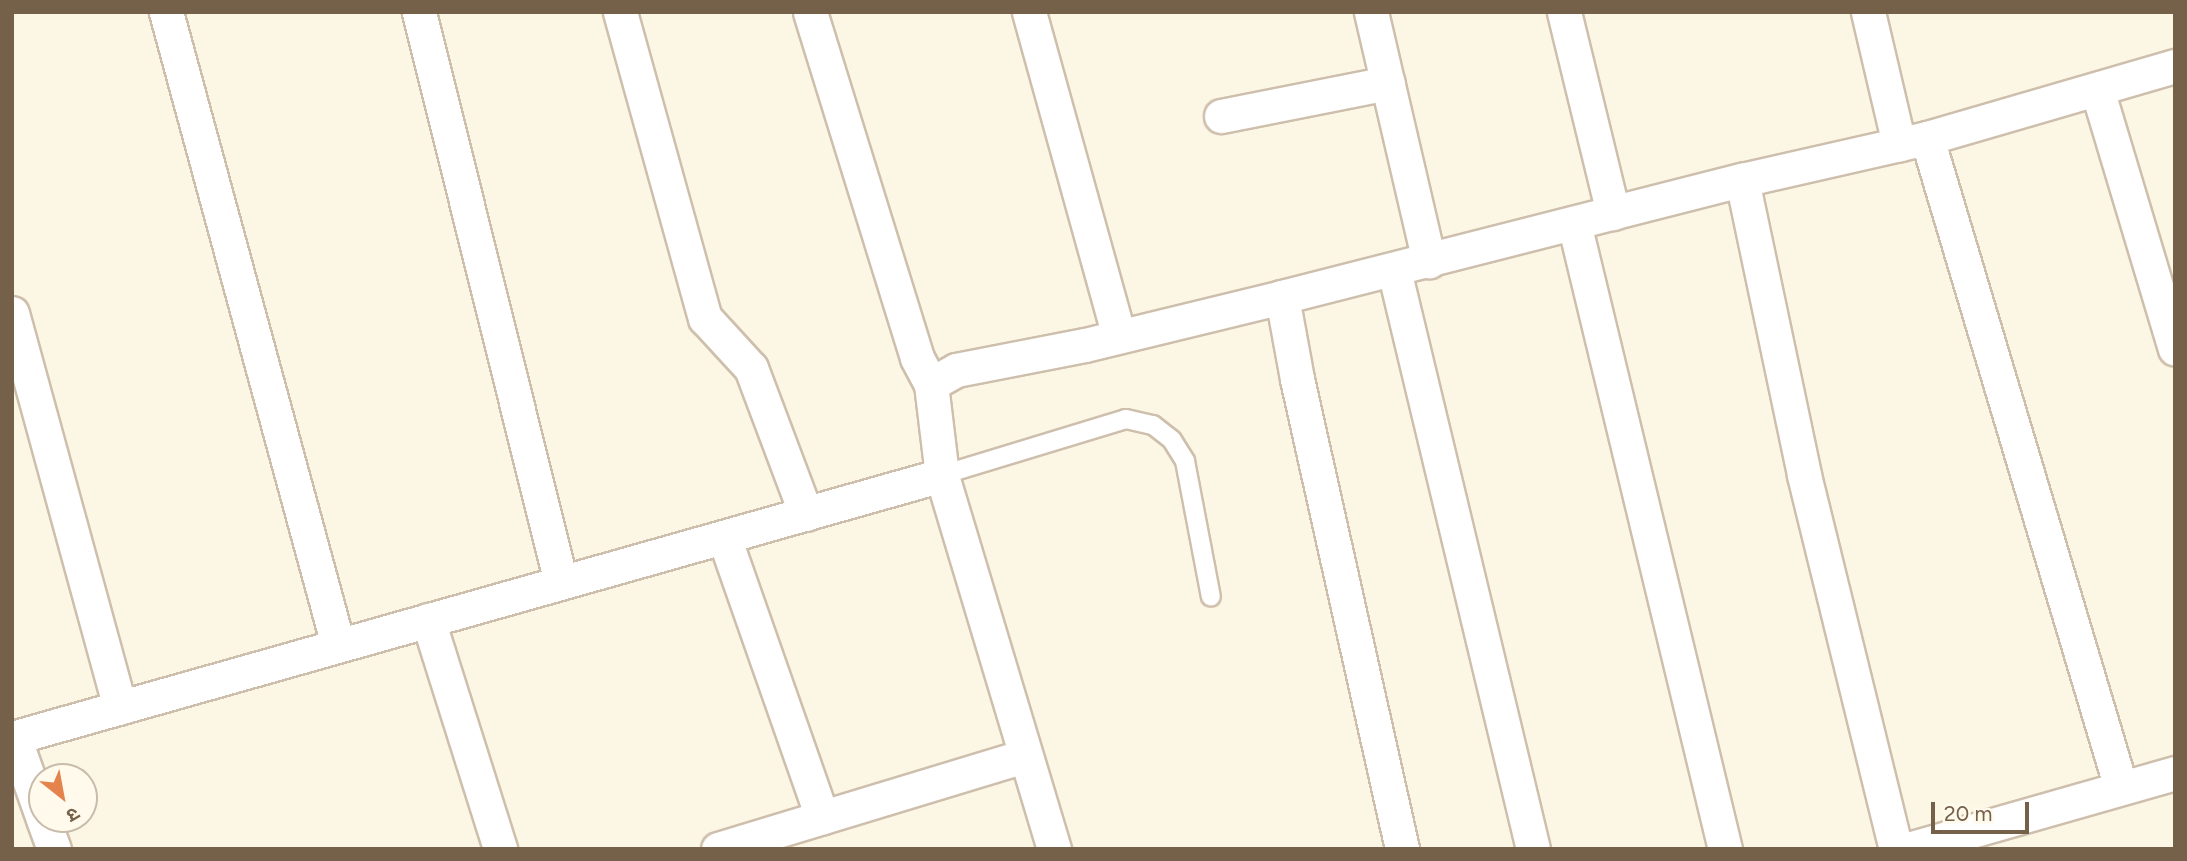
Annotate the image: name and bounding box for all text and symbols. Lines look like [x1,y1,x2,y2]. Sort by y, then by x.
north arrow [28,763,98,833]
scale bar [1935,788,2033,832]
text: 20 m [1944,801,1992,826]
text: उ [62,802,84,827]

